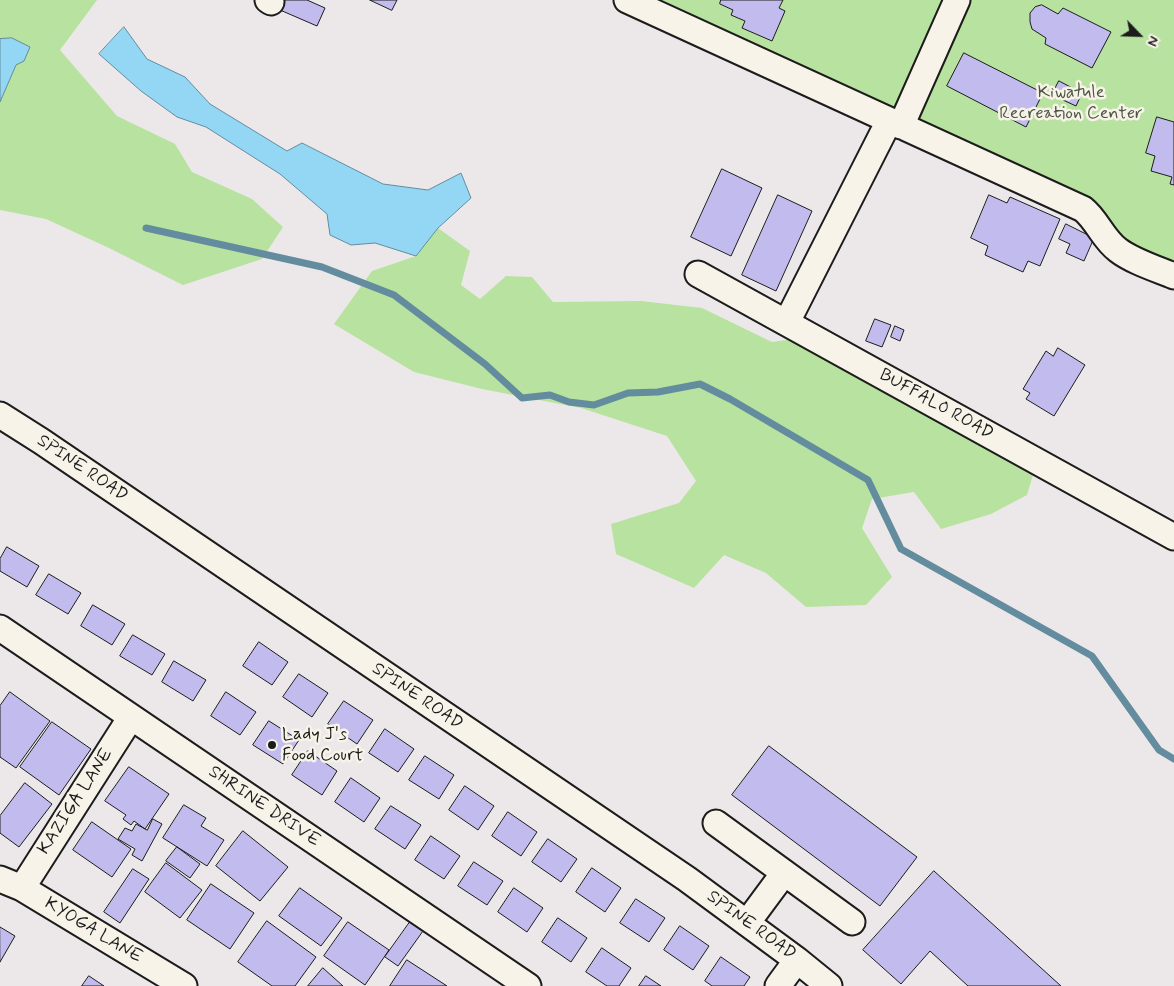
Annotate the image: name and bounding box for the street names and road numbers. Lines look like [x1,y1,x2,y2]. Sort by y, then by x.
street label: BUFFALO ROAD [875,365,997,445]
street label: SPINE ROAD [32,431,132,507]
street label: SPINE ROAD [367,659,467,735]
street label: KAZIGA LANE [34,745,118,859]
street label: SHRINE DRIVE [204,762,324,852]
street label: SPINE ROAD [702,886,800,966]
street label: KYOGA LANE [40,893,146,969]

